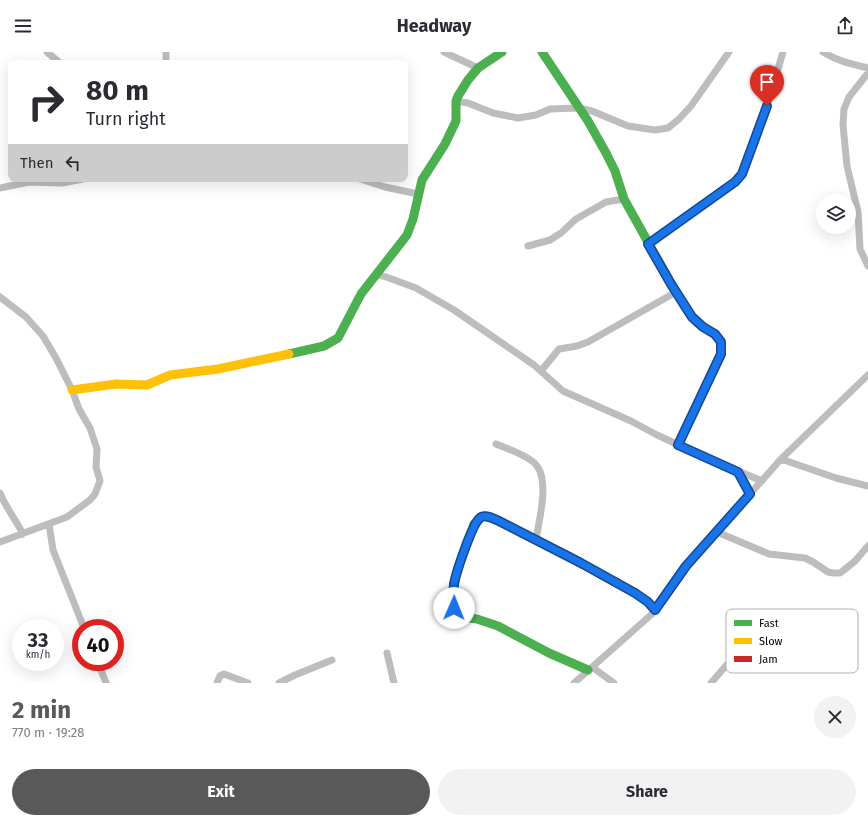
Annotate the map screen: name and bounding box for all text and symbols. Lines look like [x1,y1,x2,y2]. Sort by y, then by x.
icon: menu [12,15,34,37]
text: Headway [397,15,471,37]
icon: share [834,15,856,37]
pin [750,65,784,106]
icon: arrive [756,71,778,93]
text: 80 m [86,74,149,107]
icon: right [20,76,72,128]
text: Turn right [86,108,166,130]
icon: left [62,152,84,174]
text: Then [20,154,54,172]
map controls [816,194,856,234]
button: layers [816,194,856,234]
position arrow [433,587,475,629]
legend [726,609,858,673]
text: Fast [759,617,779,630]
speed limit sign: 40 [72,619,124,671]
text: 33 [28,628,48,652]
text: Slow [759,635,783,648]
text: km/h [26,649,50,661]
text: Jam [759,653,778,666]
text: 2 min [12,696,71,724]
button: close [814,696,856,738]
text: 770 m · 19:28 [12,725,84,740]
button: Exit [12,769,430,815]
button: Share [438,769,856,815]

